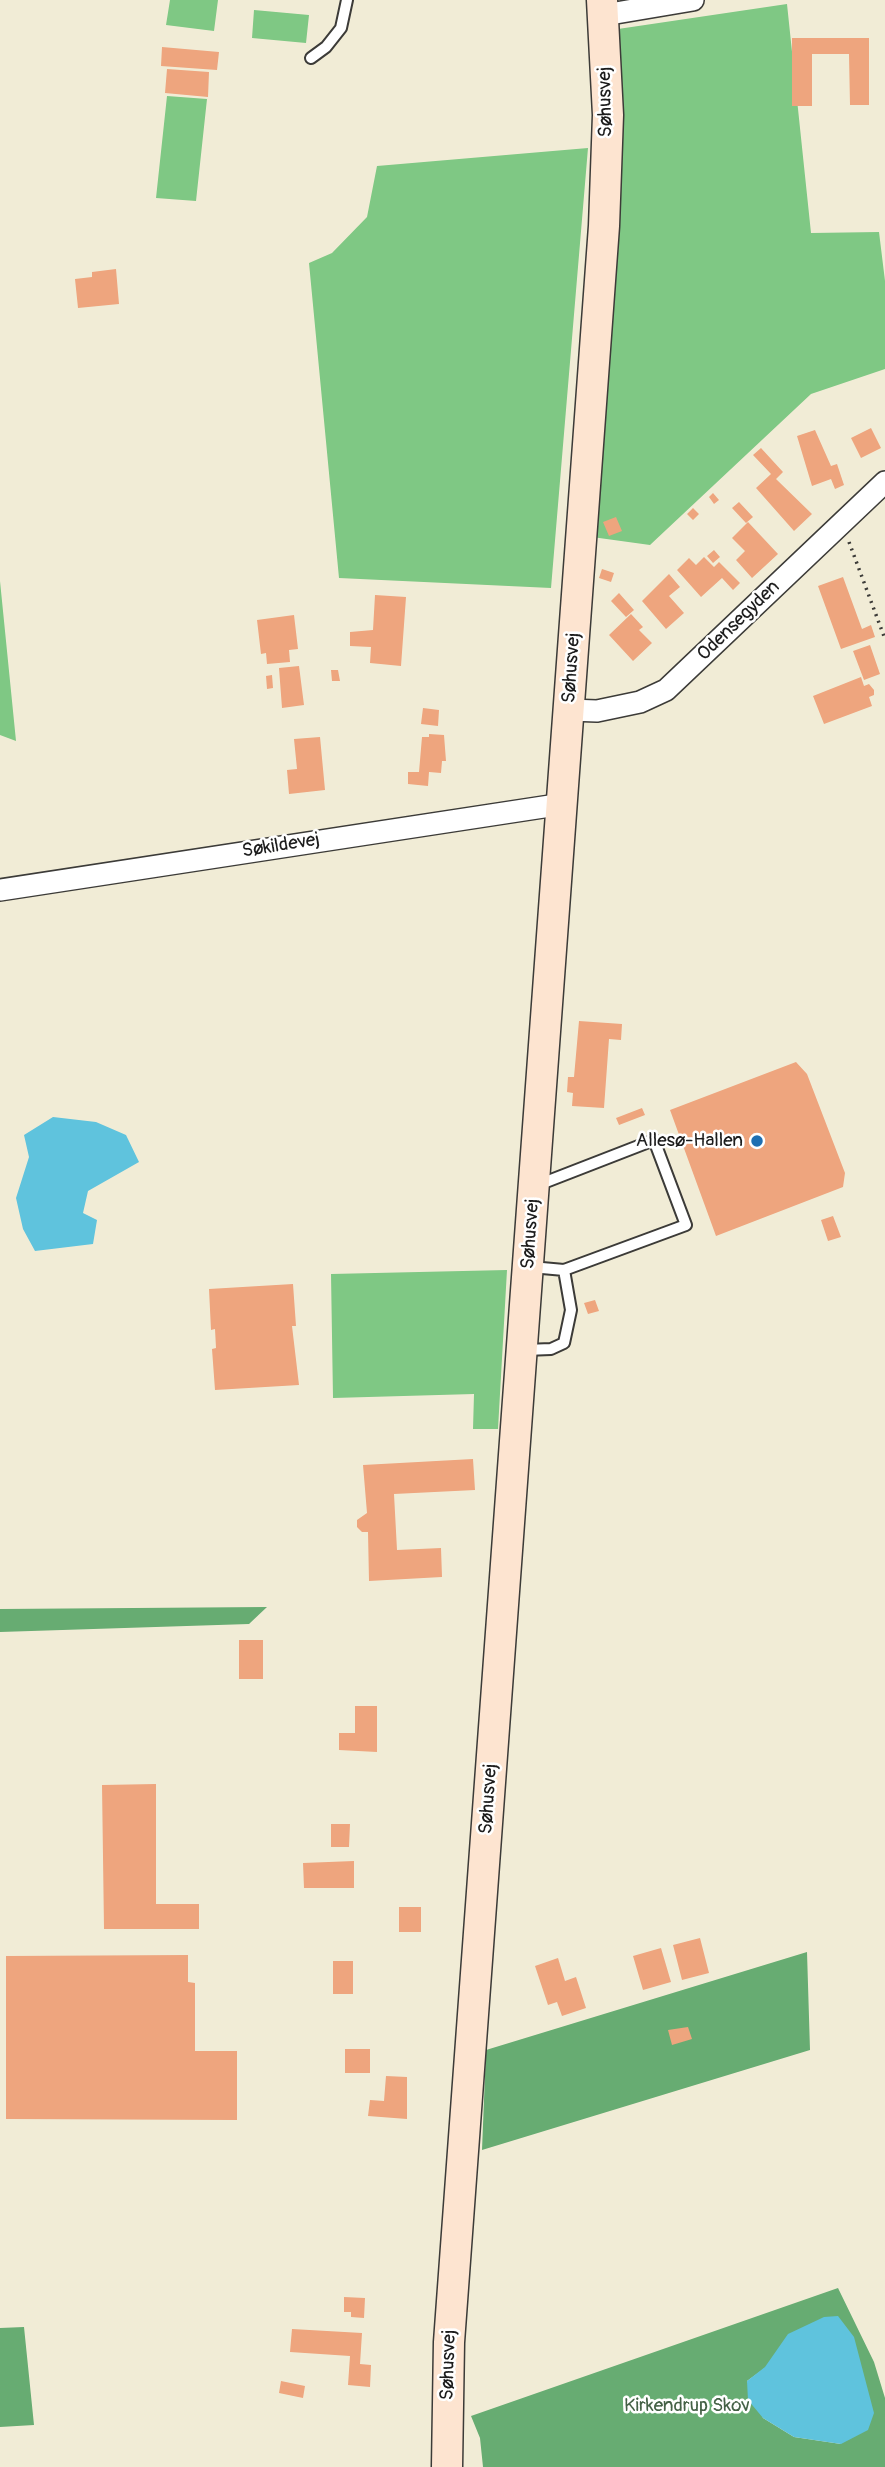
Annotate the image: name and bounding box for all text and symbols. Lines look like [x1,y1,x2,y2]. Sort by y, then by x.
street label: Søhusvej [594,67,618,137]
street label: Odensegyden [693,576,785,666]
street label: Søhusvej [558,632,586,704]
street label: Søkildevej [241,829,321,863]
place label: Allesø-Hallen [636,1130,743,1152]
marker: Allesø-Hallen [749,1133,765,1149]
street label: Søhusvej [517,1198,545,1270]
street label: Søhusvej [475,1763,503,1835]
street label: Søhusvej [436,2329,462,2401]
park label: Kirkendrup Skov [624,2395,750,2417]

